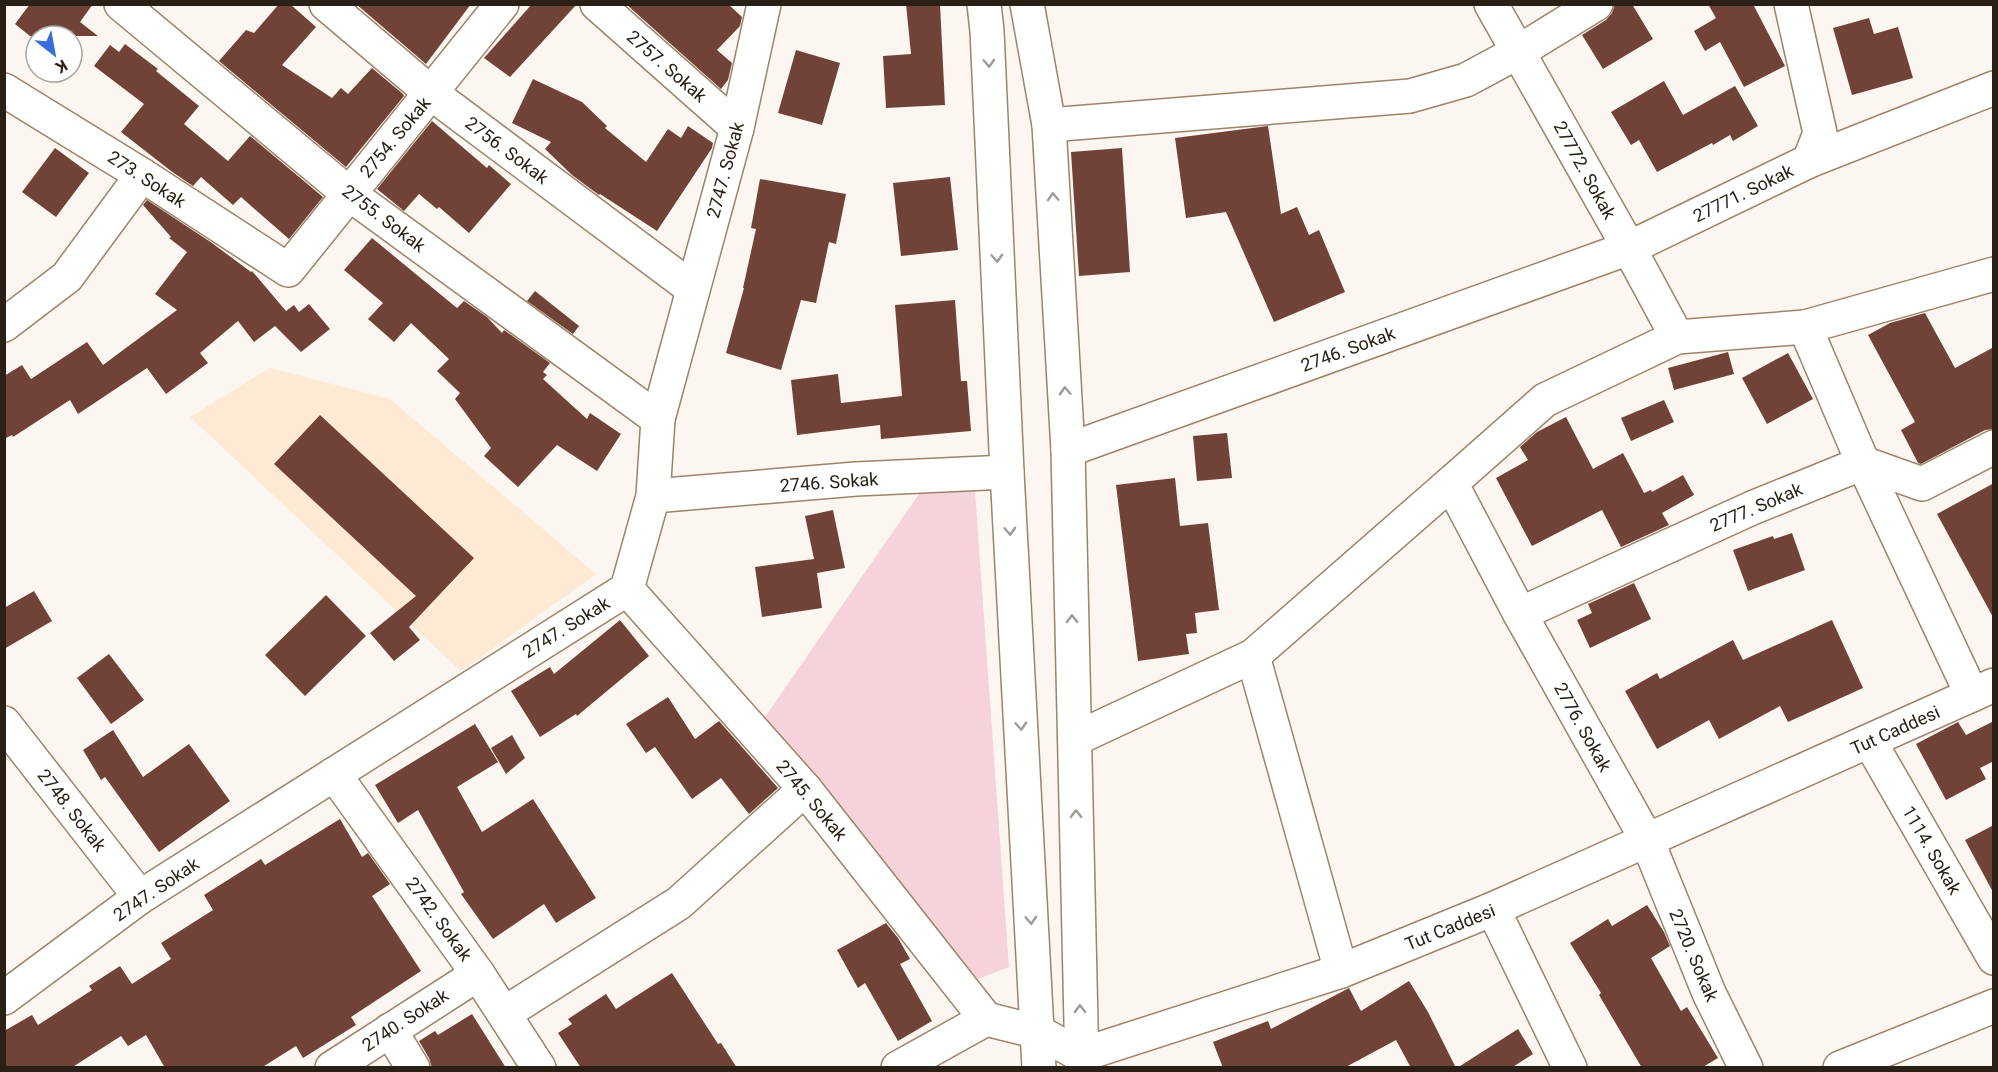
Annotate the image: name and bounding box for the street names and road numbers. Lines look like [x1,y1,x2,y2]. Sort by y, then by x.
street label: 2757. Sokak [623,26,712,107]
street label: 2754. Sokak [355,92,435,182]
street label: 2756. Sokak [461,112,553,189]
street label: 27772. Sokak [1549,117,1621,223]
street label: 2747. Sokak [702,119,748,220]
street label: 273. Sokak [104,146,191,212]
street label: 27771. Sokak [1690,159,1797,226]
street label: 2755. Sokak [338,180,430,257]
street label: 2746. Sokak [1298,322,1399,376]
street label: 2746. Sokak [779,468,880,496]
street label: 2777. Sokak [1706,478,1806,536]
street label: 2747. Sokak [519,591,614,662]
street label: 2776. Sokak [1550,679,1617,776]
street label: Tut Caddesi [1847,701,1943,759]
street label: 2745. Sokak [772,755,852,845]
street label: 2748. Sokak [33,765,111,856]
street label: 1114. Sokak [1898,802,1966,899]
street label: 2747. Sokak [109,852,203,925]
street label: 2742. Sokak [402,873,477,966]
street label: Tut Caddesi [1402,899,1498,955]
street label: 2720. Sokak [1665,905,1723,1005]
street label: 2740. Sokak [358,984,453,1056]

